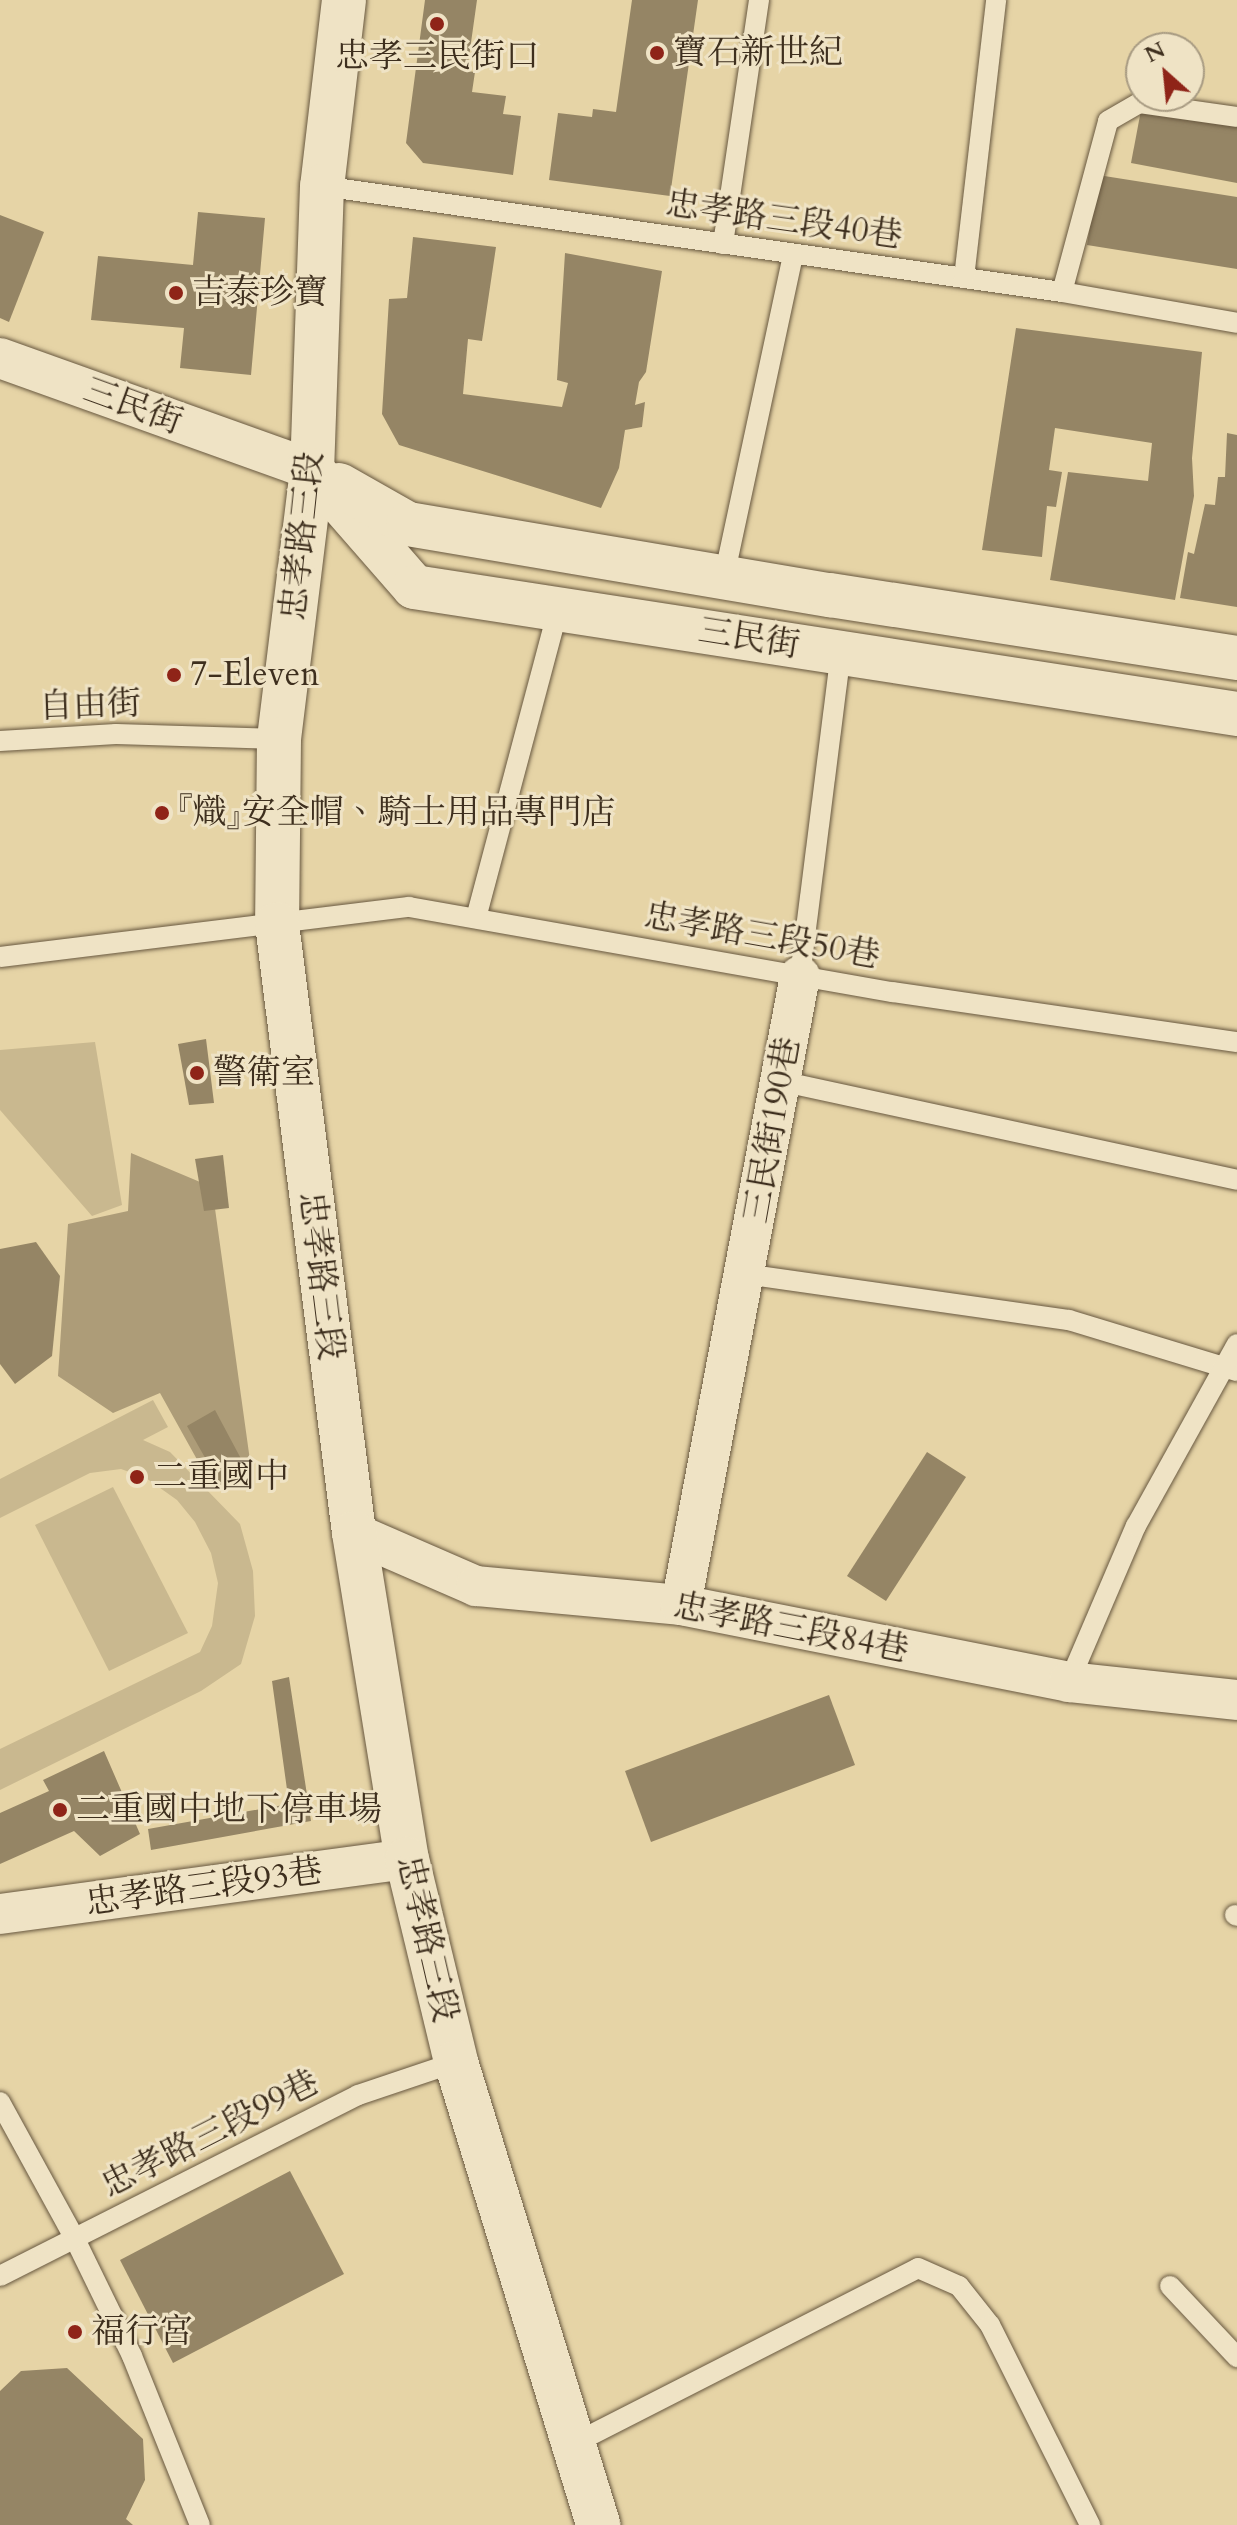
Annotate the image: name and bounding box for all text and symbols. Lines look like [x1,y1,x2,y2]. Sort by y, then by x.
marker: 忠孝三民街口 [428,15,446,33]
north arrow [1125,32,1205,112]
place label: 寶石新世紀 [673,33,843,73]
text: N [1140,35,1170,70]
place label: 忠孝三民街口 [335,37,539,77]
marker: 寶石新世紀 [648,44,666,62]
street label: 忠孝路三段40巷 [663,183,905,257]
place label: 吉泰珍寶 [192,273,328,313]
marker: 吉泰珍寶 [167,284,185,302]
street label: 三民街 [78,369,188,443]
street label: 忠孝路三段 [273,449,331,623]
street label: 三民街 [695,610,803,666]
place label: 7-Eleven [190,655,320,695]
marker: 7-Eleven [165,666,183,684]
street label: 自由街 [38,683,142,727]
place label: 『熾』安全帽、騎士用品專門店 [178,793,616,833]
marker: 『熾』安全帽、騎士用品專門店 [153,804,171,822]
street label: 忠孝路三段50巷 [641,895,883,977]
street label: 三民街190巷 [736,1034,808,1226]
place label: 警衛室 [213,1053,315,1093]
marker: 警衛室 [188,1064,206,1082]
street label: 忠孝路三段 [290,1189,352,1363]
place label: 二重國中 [153,1457,289,1497]
marker: 二重國中 [128,1468,146,1486]
street label: 忠孝路三段84巷 [670,1585,912,1671]
place label: 二重國中地下停車場 [76,1790,382,1830]
marker: 二重國中地下停車場 [51,1801,69,1819]
street label: 忠孝路三段93巷 [83,1850,325,1924]
street label: 忠孝路三段 [388,1852,466,2026]
street label: 忠孝路三段99巷 [94,2062,326,2206]
place label: 福行宮 [91,2312,193,2352]
marker: 福行宮 [66,2323,84,2341]

